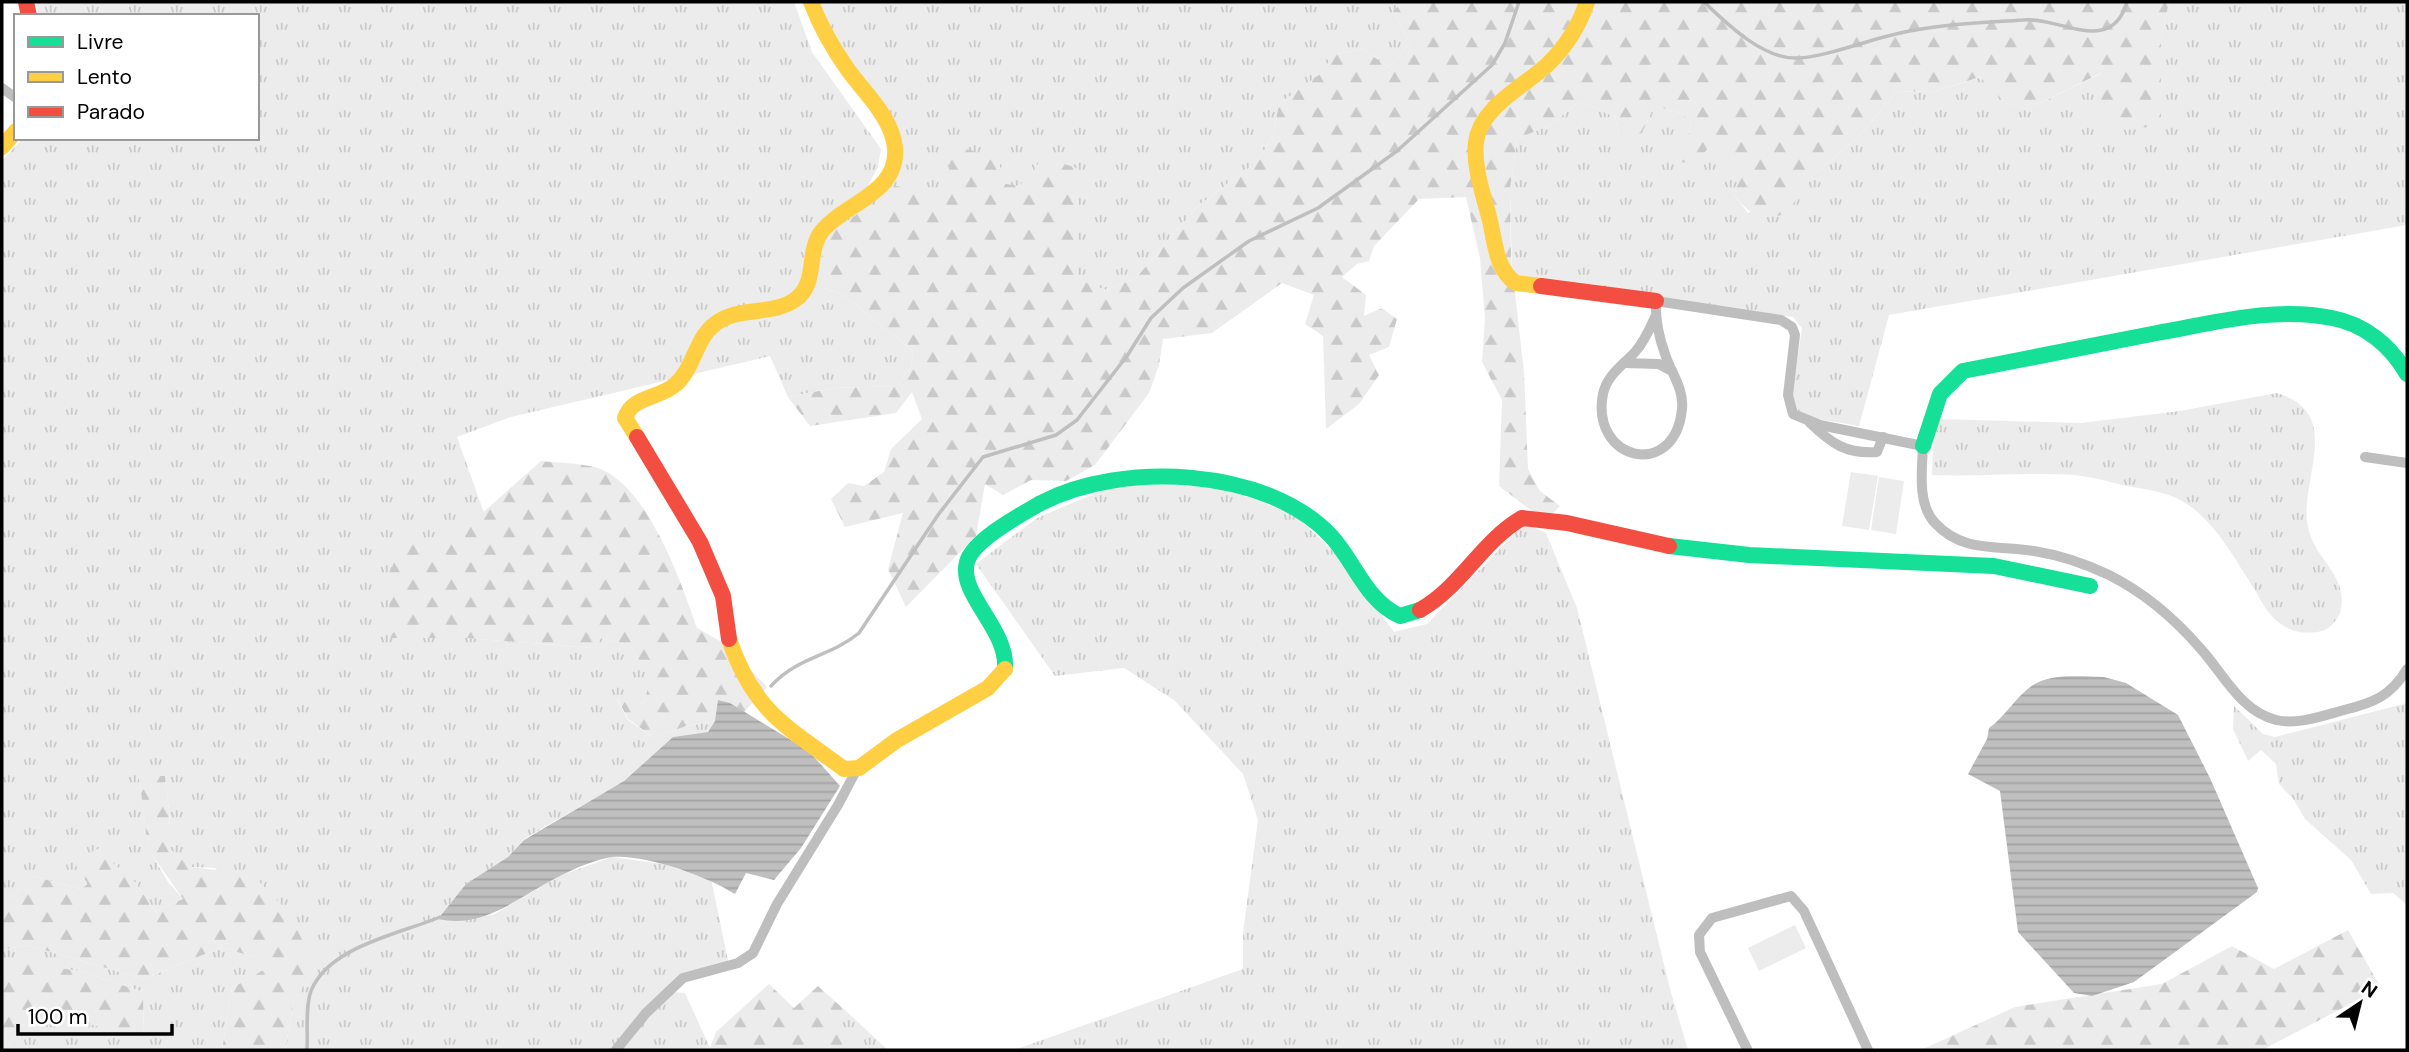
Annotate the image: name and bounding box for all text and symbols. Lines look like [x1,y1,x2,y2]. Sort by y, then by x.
legend [14,14,259,140]
text: Livre [77,28,124,56]
text: Lento [77,63,132,91]
text: Parado [77,98,145,126]
north arrow [2325,968,2395,1038]
text: N [2357,975,2382,1004]
scale bar [18,992,172,1036]
text: 100 m [28,1003,88,1031]

